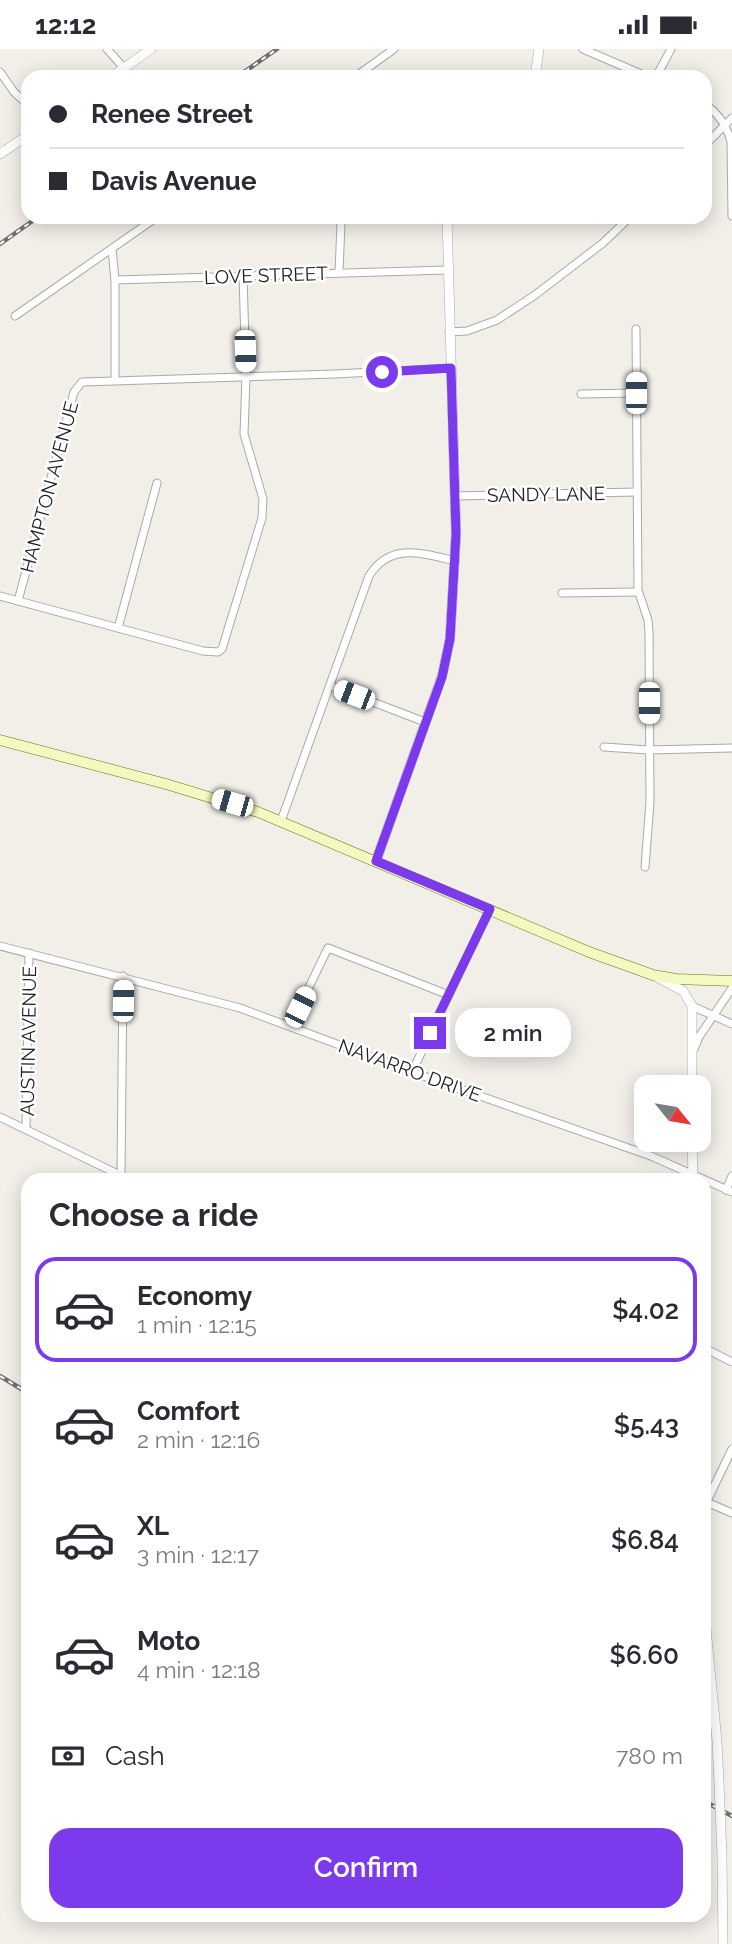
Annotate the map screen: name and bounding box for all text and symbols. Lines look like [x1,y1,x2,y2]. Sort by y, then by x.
text: 12:12 [35,10,96,40]
text: Renee Street [91,99,253,129]
text: Davis Avenue [91,166,256,196]
street label: LOVE STREET [204,262,329,288]
car [234,330,257,372]
route start [366,356,398,388]
car [626,372,647,414]
street label: HAMPTON AVENUE [16,399,82,575]
street label: SANDY LANE [487,482,605,506]
car [331,678,378,712]
car [639,682,660,724]
car [209,787,256,819]
street label: AUSTIN AVENUE [16,966,40,1116]
car [113,980,134,1022]
car [282,984,319,1030]
callout: 2 min [454,1009,570,1058]
route end [414,1017,446,1049]
text: 2 min [484,1019,542,1046]
street label: NAVARRO DRIVE [336,1034,484,1106]
north arrow [634,1075,710,1151]
map controls [634,1075,711,1152]
text: Choose a ride [49,1196,258,1233]
icon: car [53,1278,116,1341]
text: Economy [137,1281,252,1311]
text: $4.02 [612,1295,679,1325]
text: 1 min · 12:15 [137,1311,257,1338]
icon: car [53,1393,116,1456]
text: Comfort [137,1396,240,1426]
text: $5.43 [614,1410,679,1440]
text: 2 min · 12:16 [137,1426,260,1453]
icon: car [53,1508,116,1571]
text: XL [137,1511,169,1541]
text: $6.84 [611,1525,679,1555]
text: 3 min · 12:17 [137,1541,259,1568]
icon: car [53,1623,116,1686]
text: Moto [137,1626,200,1656]
text: $6.60 [610,1640,679,1670]
text: 4 min · 12:18 [137,1656,261,1683]
icon: cash [49,1737,87,1775]
text: Cash [105,1741,165,1771]
text: 780 m [616,1742,683,1769]
button: Confirm [49,1828,683,1908]

